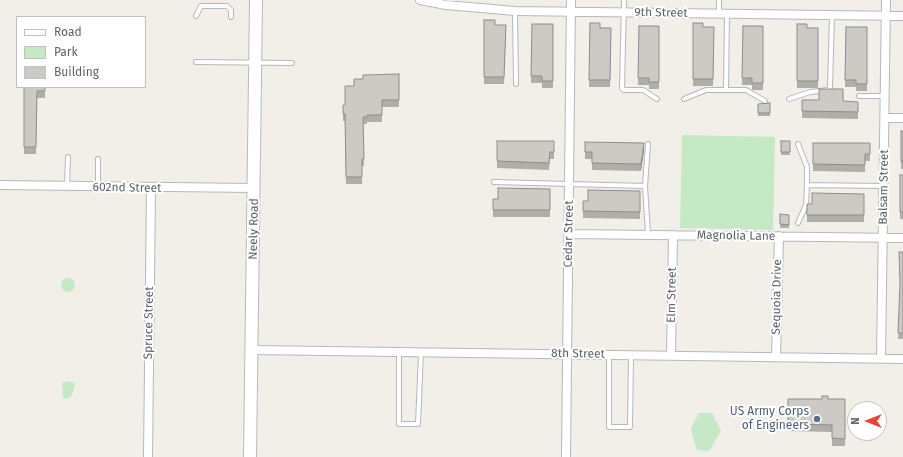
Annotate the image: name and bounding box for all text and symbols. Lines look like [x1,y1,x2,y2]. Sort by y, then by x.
street label: 9th Street [634,5,688,21]
legend [16,16,146,88]
text: Road [54,25,82,39]
text: Park [54,45,78,59]
text: Building [54,65,99,79]
street label: Balsam Street [876,149,892,225]
street label: 602nd Street [92,180,162,196]
street label: Neely Road [246,198,262,260]
street label: Cedar Street [561,200,577,268]
street label: Magnolia Lane [697,228,775,244]
street label: Sequoia Drive [769,259,785,335]
street label: Elm Street [664,267,680,323]
street label: Spruce Street [141,286,157,360]
street label: 8th Street [551,346,605,362]
north arrow [847,401,887,441]
place label: US Army Corps of Engineers [730,405,809,433]
marker: US Army Corps of Engineers [812,414,822,424]
text: N [849,417,862,425]

